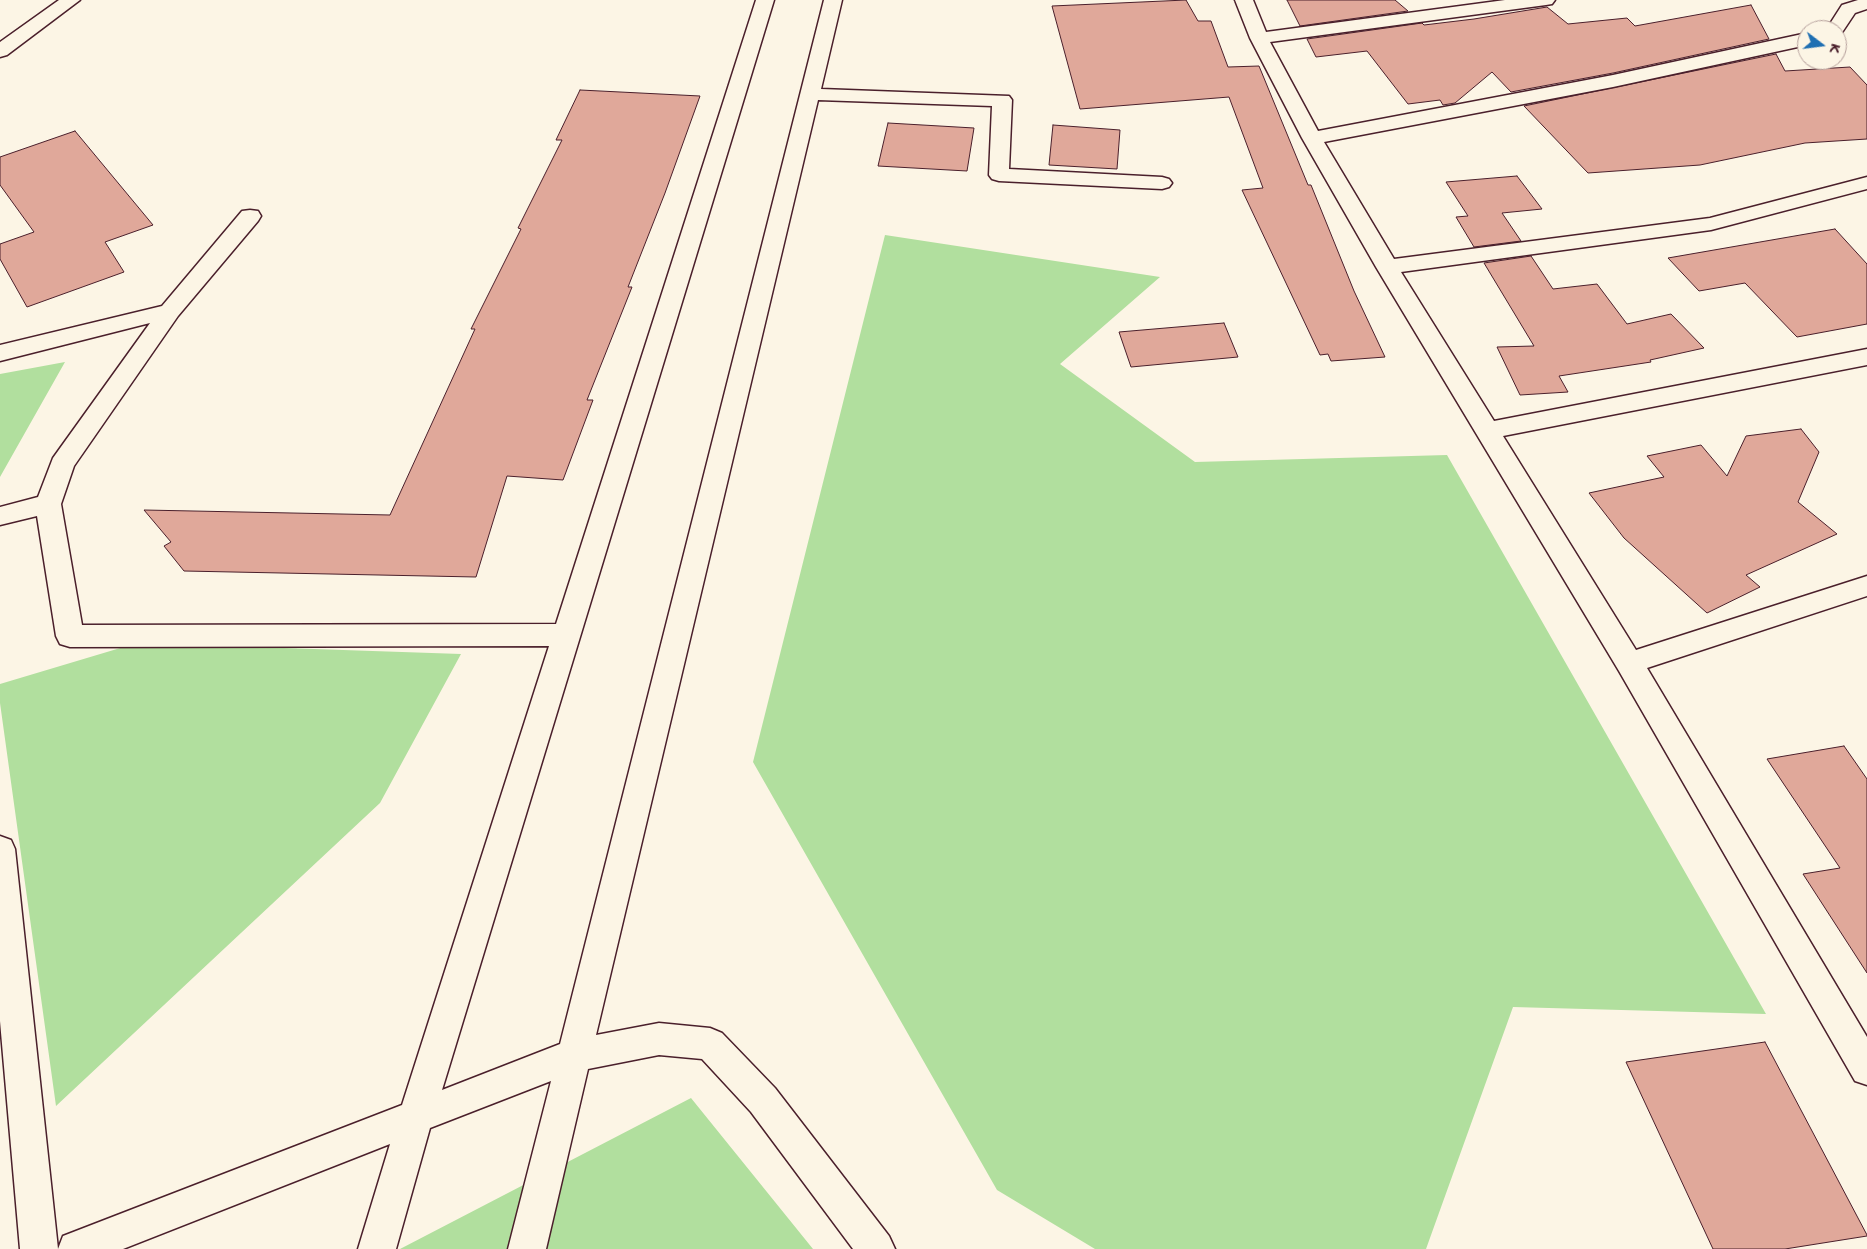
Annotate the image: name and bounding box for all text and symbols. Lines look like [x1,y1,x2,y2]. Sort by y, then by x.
north arrow [1797,20,1847,70]
text: K [1826,42,1845,56]

